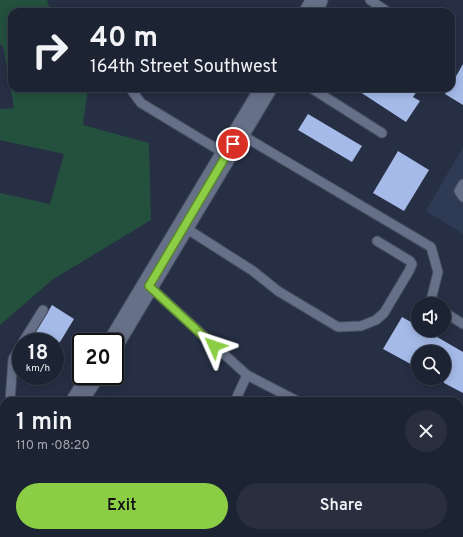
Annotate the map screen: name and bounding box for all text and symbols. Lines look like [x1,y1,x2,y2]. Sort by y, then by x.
text: 40 m [90,21,158,57]
icon: right [24,24,76,76]
text: 164th Street Southwest [90,56,278,79]
pin [216,127,250,161]
icon: arrive [222,133,244,155]
map controls [411,297,451,385]
button: sound [411,297,451,337]
position arrow [193,325,235,367]
speed limit sign: 20 [72,333,124,385]
text: 18 [28,341,48,367]
button: search [411,345,451,385]
text: km/h [26,362,50,375]
text: 1 min [16,408,73,438]
button: close [405,410,447,452]
text: 110 m · 08:20 [16,438,90,454]
button: Exit [16,483,228,529]
button: Share [236,483,447,529]

